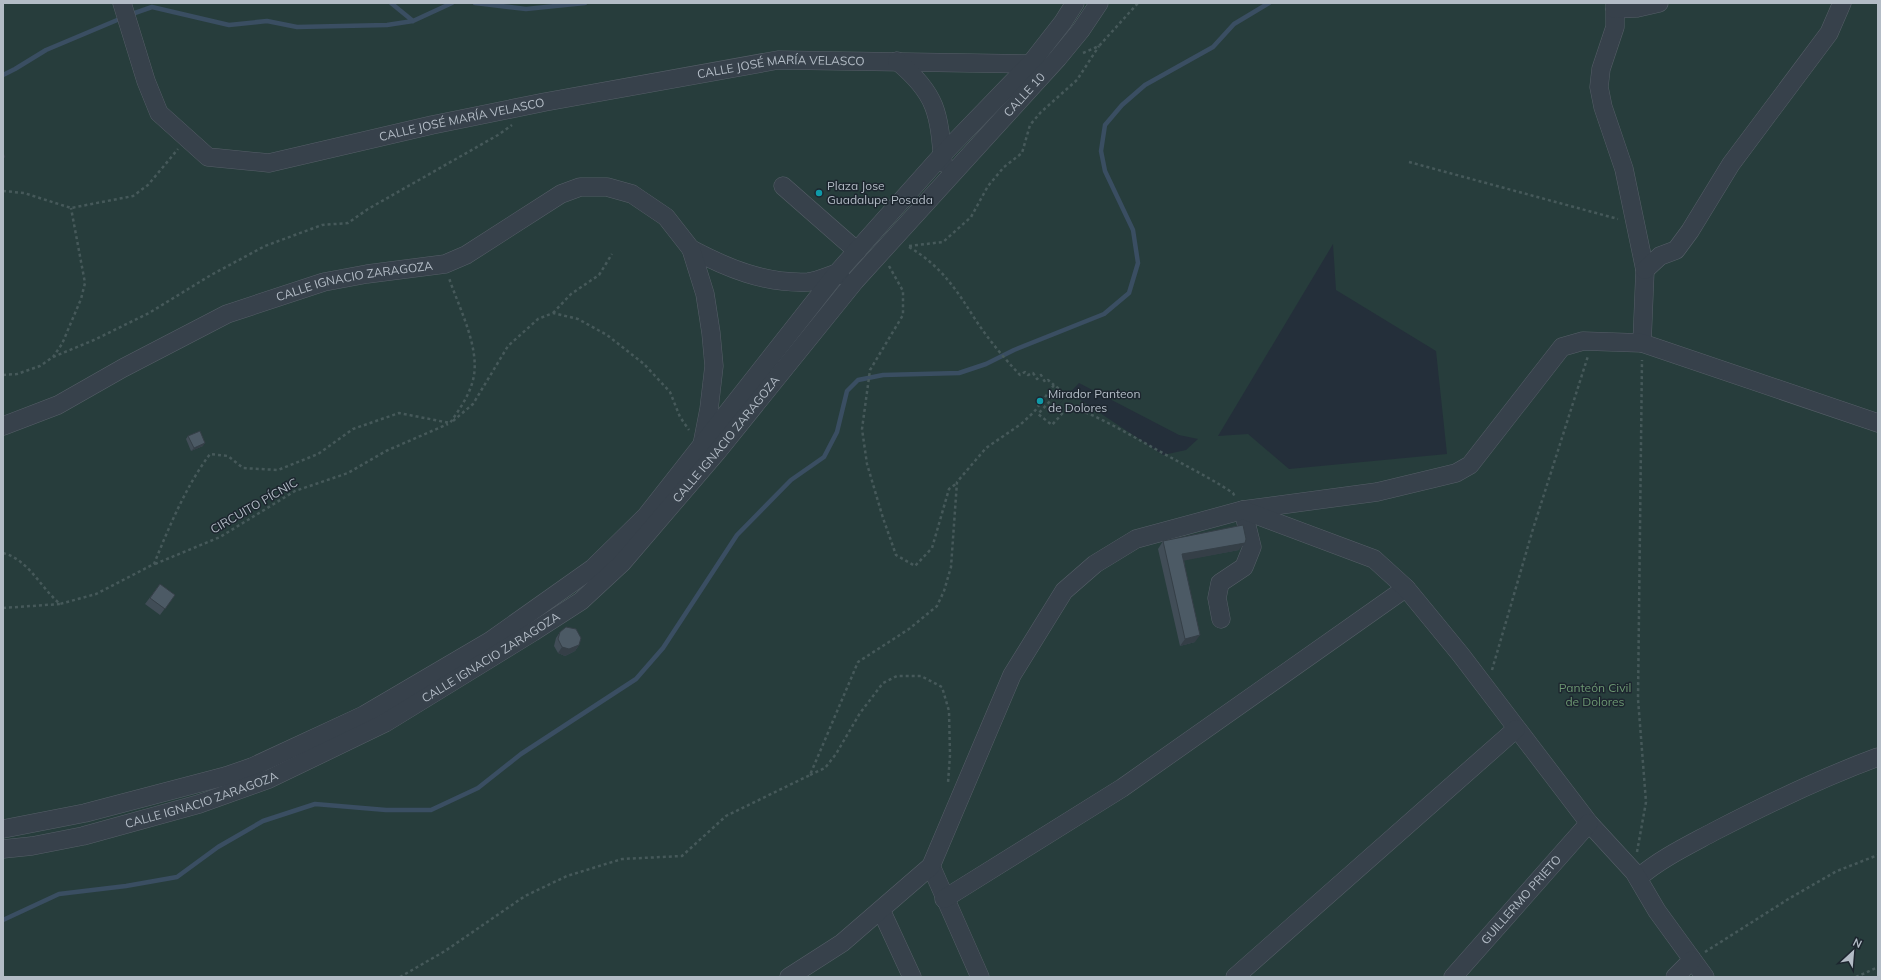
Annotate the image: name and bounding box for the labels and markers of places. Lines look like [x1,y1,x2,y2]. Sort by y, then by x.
place label: Plaza Jose Guadalupe Posada [827,178,933,207]
marker: Plaza Jose Guadalupe Posada [814,188,824,198]
place label: Mirador Panteon de Dolores [1048,386,1141,415]
marker: Mirador Panteon de Dolores [1035,396,1045,406]

